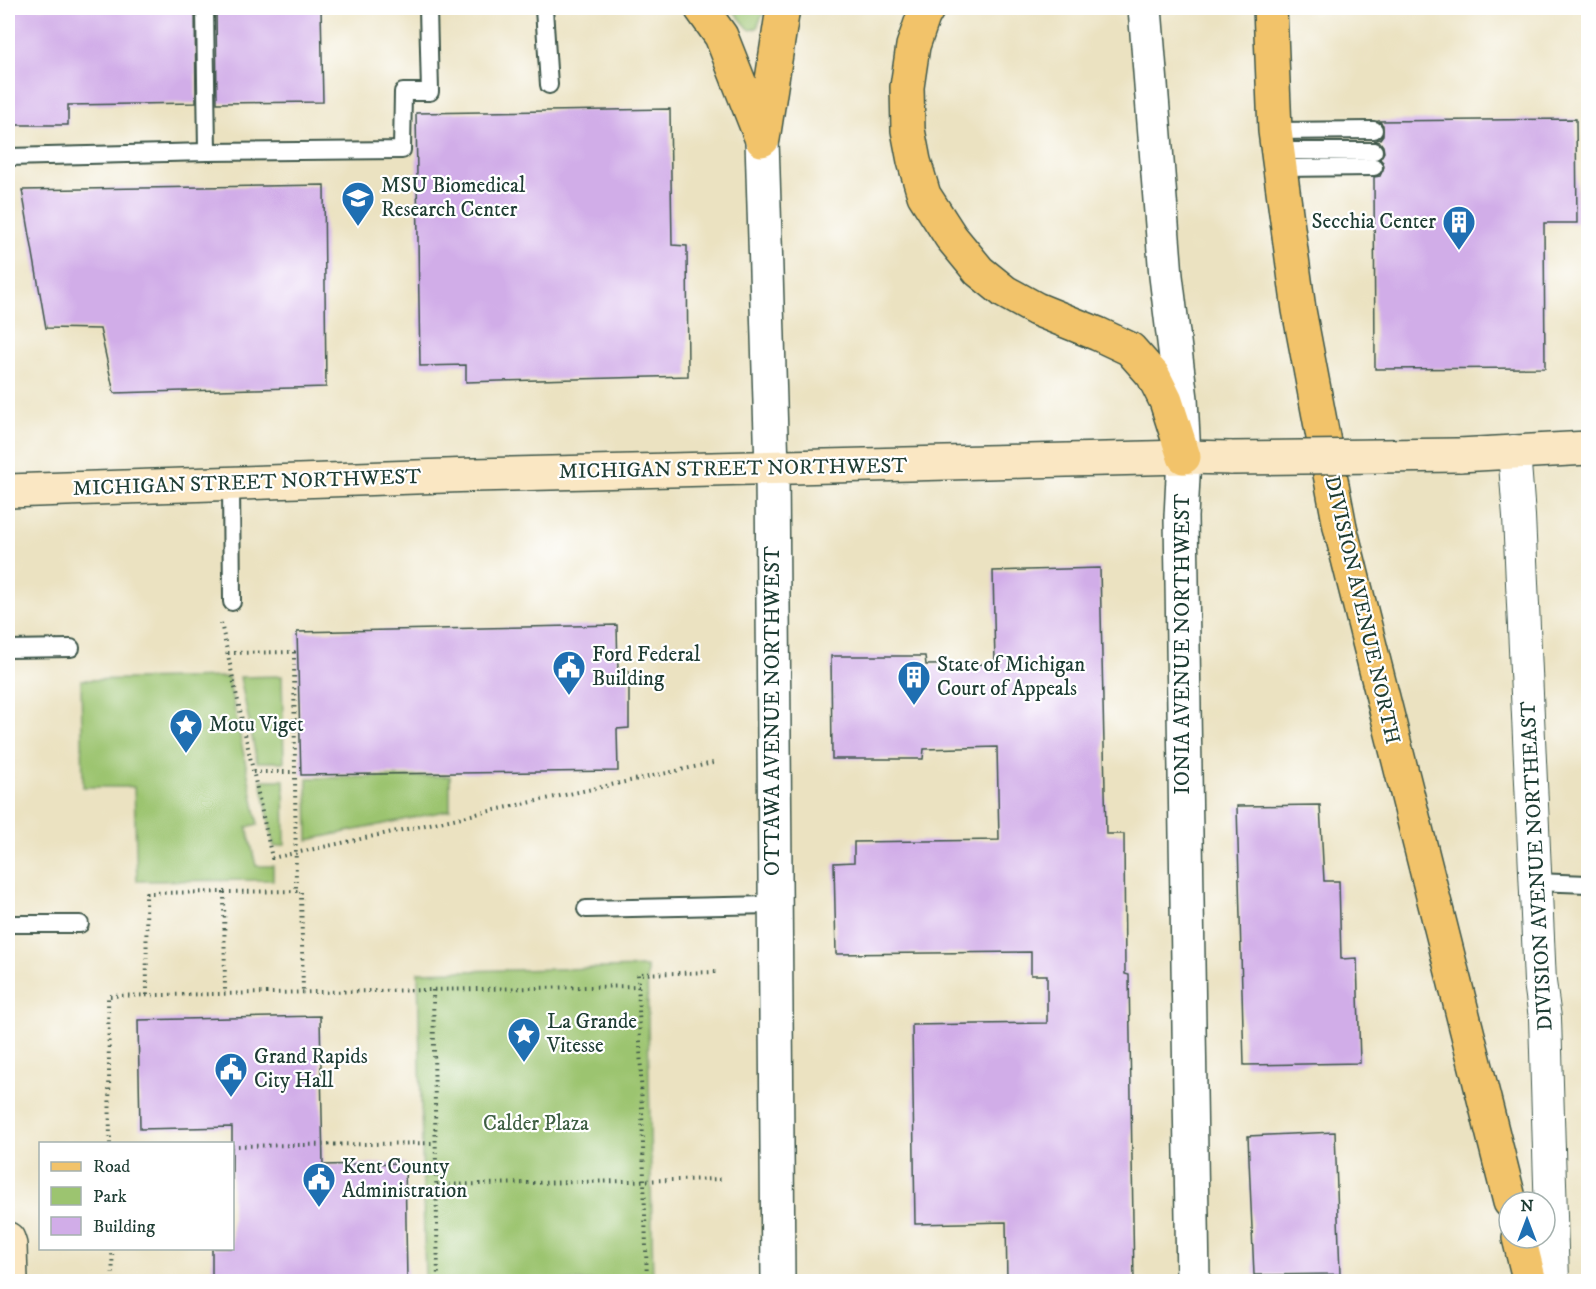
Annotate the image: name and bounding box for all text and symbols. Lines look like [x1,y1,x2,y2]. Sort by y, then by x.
place label: MSU Biomedical Research Center [381,173,526,223]
school or university icon: MSU Biomedical Research Center [340,180,376,227]
building icon: Secchia Center [1441,204,1477,251]
place label: Secchia Center [1312,209,1436,235]
street label: MICHIGAN STREET NORTHWEST [558,453,908,485]
street label: MICHIGAN STREET NORTHWEST [72,464,422,502]
street label: DIVISION AVENUE NORTH [1318,473,1406,747]
street label: IONIA AVENUE NORTHWEST [1170,493,1196,794]
street label: OTTAWA AVENUE NORTHWEST [760,546,786,876]
place label: Ford Federal Building [592,642,701,692]
public building icon: Ford Federal Building [551,649,587,696]
place label: State of Michigan Court of Appeals [937,652,1085,702]
building icon: State of Michigan Court of Appeals [896,659,932,706]
street label: DIVISION AVENUE NORTHEAST [1515,700,1559,1031]
place icon: Motu Viget [168,707,204,754]
place label: Motu Viget [209,712,304,738]
place label: La Grande Vitesse [546,1009,637,1059]
place icon: La Grande Vitesse [506,1016,542,1063]
place label: Grand Rapids City Hall [254,1044,368,1094]
public building icon: Grand Rapids City Hall [213,1051,249,1098]
park label: Calder Plaza [483,1111,589,1137]
legend [39,1142,234,1250]
place label: Kent County Administration [342,1154,467,1204]
text: Road [93,1156,130,1178]
public building icon: Kent County Administration [301,1161,337,1208]
text: Park [93,1186,127,1208]
north arrow [1497,1190,1557,1250]
text: N [1520,1196,1534,1216]
text: Building [93,1216,155,1238]

